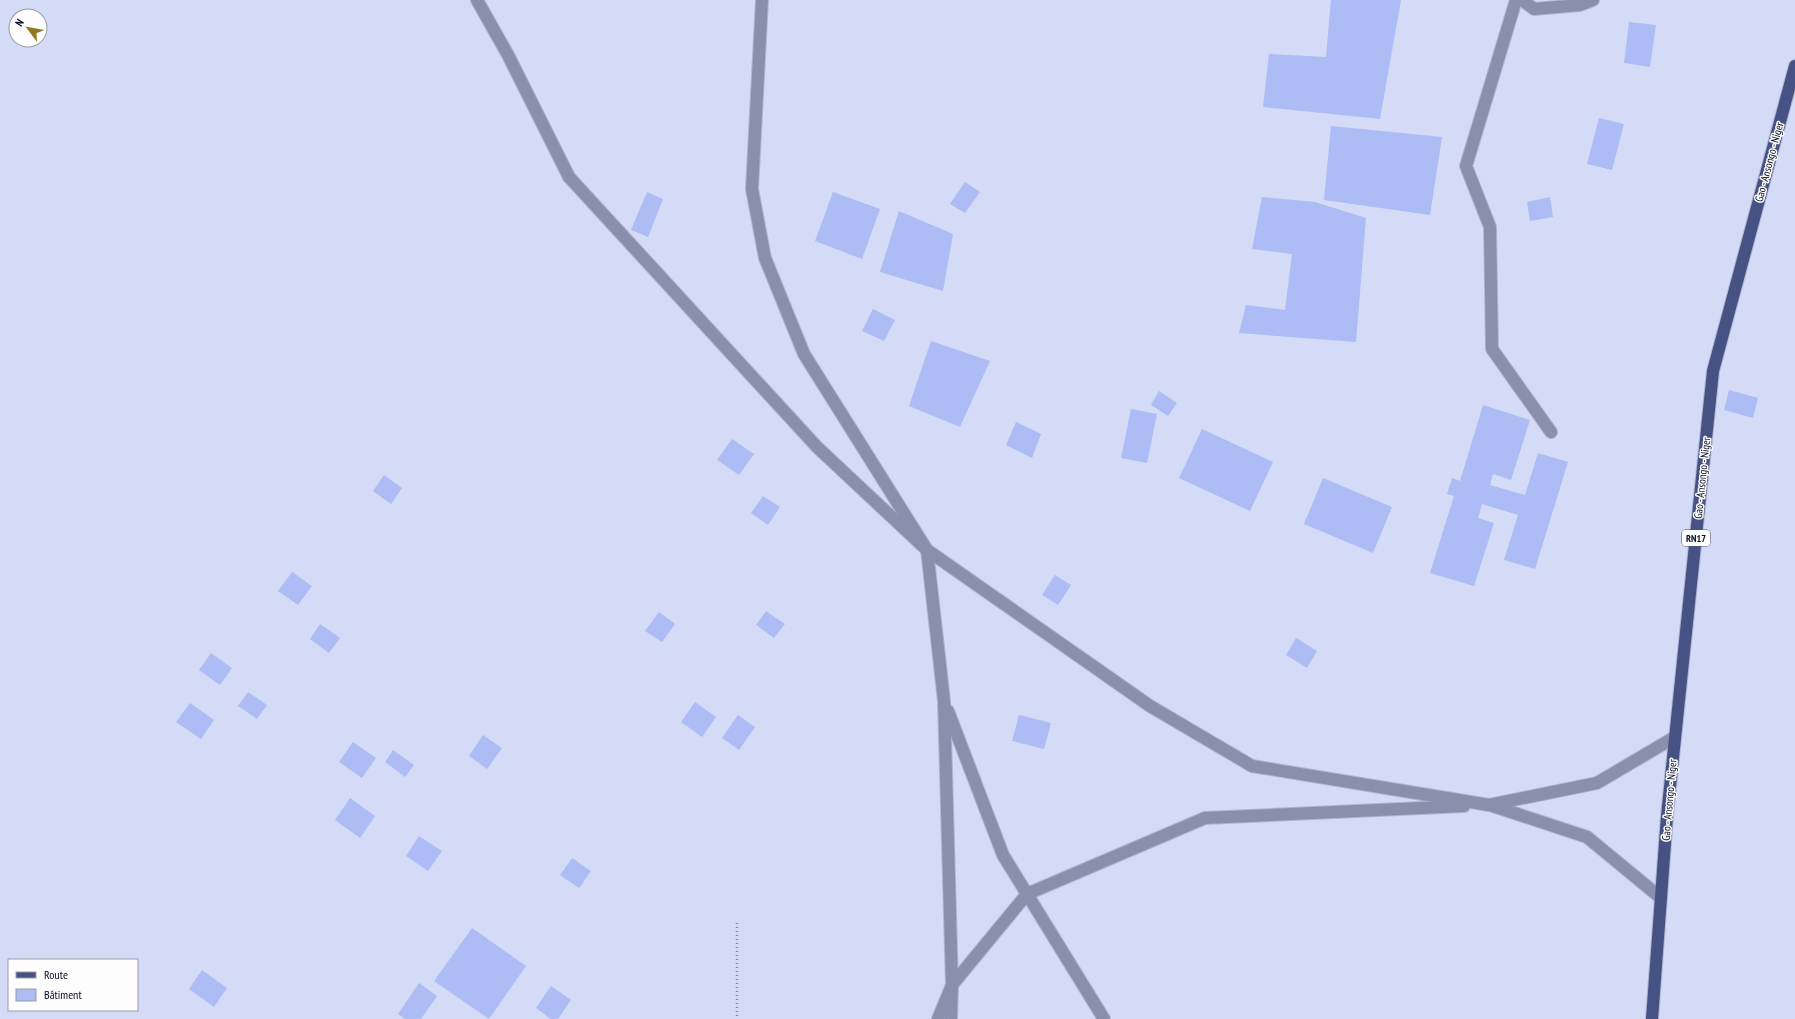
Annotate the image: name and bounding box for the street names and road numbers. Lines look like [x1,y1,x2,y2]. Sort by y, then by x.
street label: Gao - Ansongo - Niger [1752,121,1786,203]
street label: Gao - Ansongo - Niger [1691,437,1713,519]
road number: RN17 [1682,530,1710,546]
street label: Gao - Ansongo - Niger [1658,759,1680,841]

